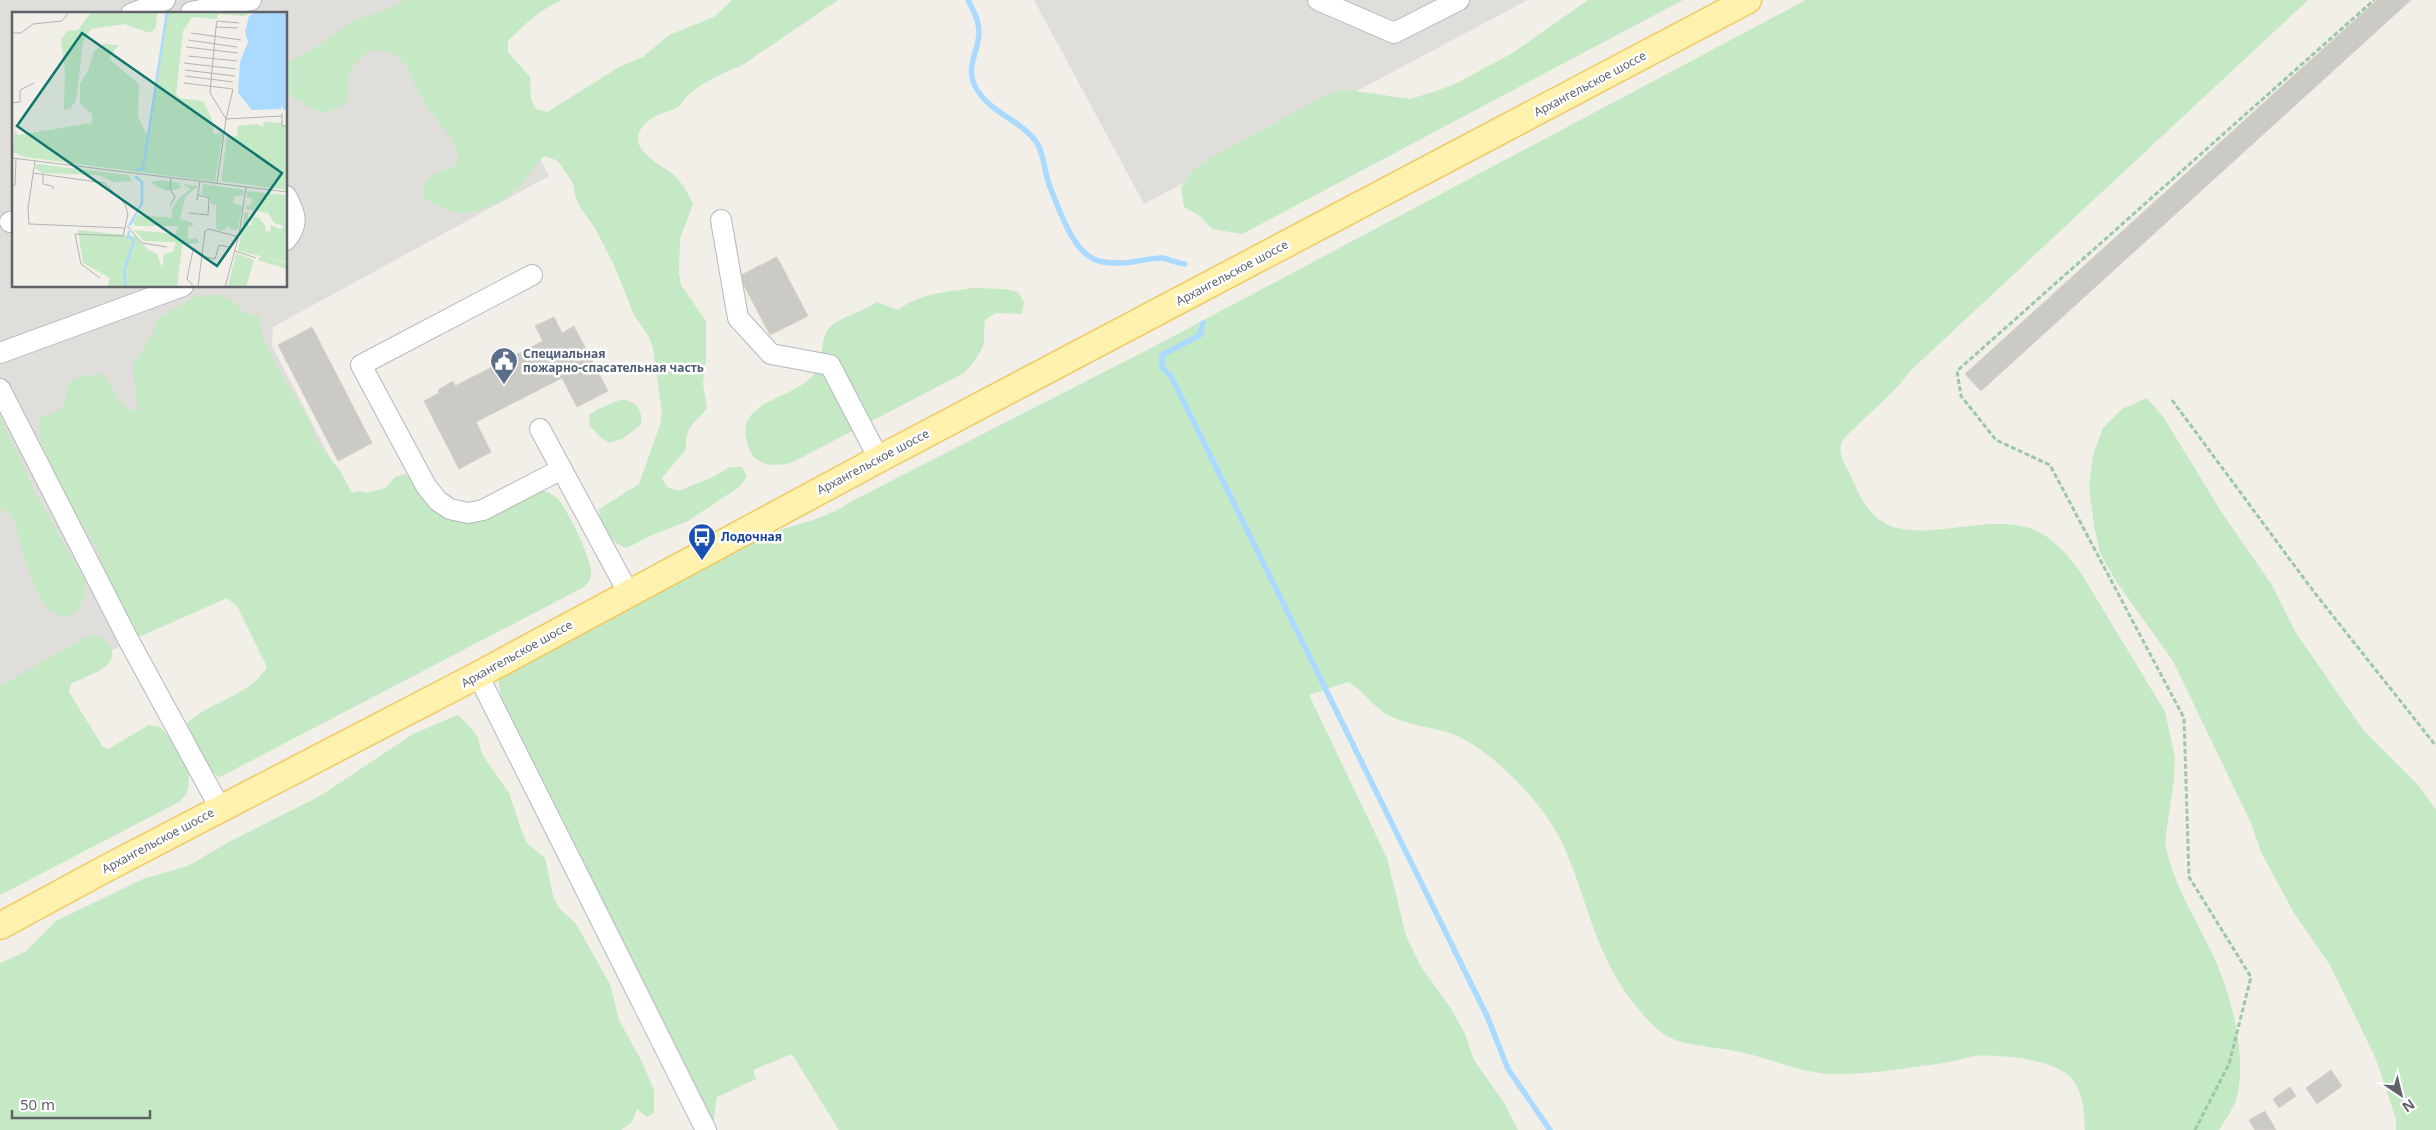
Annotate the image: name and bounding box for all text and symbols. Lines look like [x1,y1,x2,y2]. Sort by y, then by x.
inset map [12,12,288,288]
street label: Архангельское шоссе [1531,47,1649,120]
street label: Архангельское шоссе [1173,236,1291,309]
place label: Специальная пожарно-спасательная часть [523,345,704,376]
public building icon: Специальная пожарно-спасательная часть [489,346,519,385]
street label: Архангельское шоссе [814,425,932,498]
bus stop icon: Лодочная [687,522,717,561]
place label: Лодочная [721,528,782,545]
street label: Архангельское шоссе [458,616,576,691]
street label: Архангельское шоссе [99,804,217,877]
north arrow [2376,1070,2426,1120]
scale bar [12,1088,150,1120]
text: 50 m [20,1094,55,1114]
text: N [2399,1095,2419,1117]

